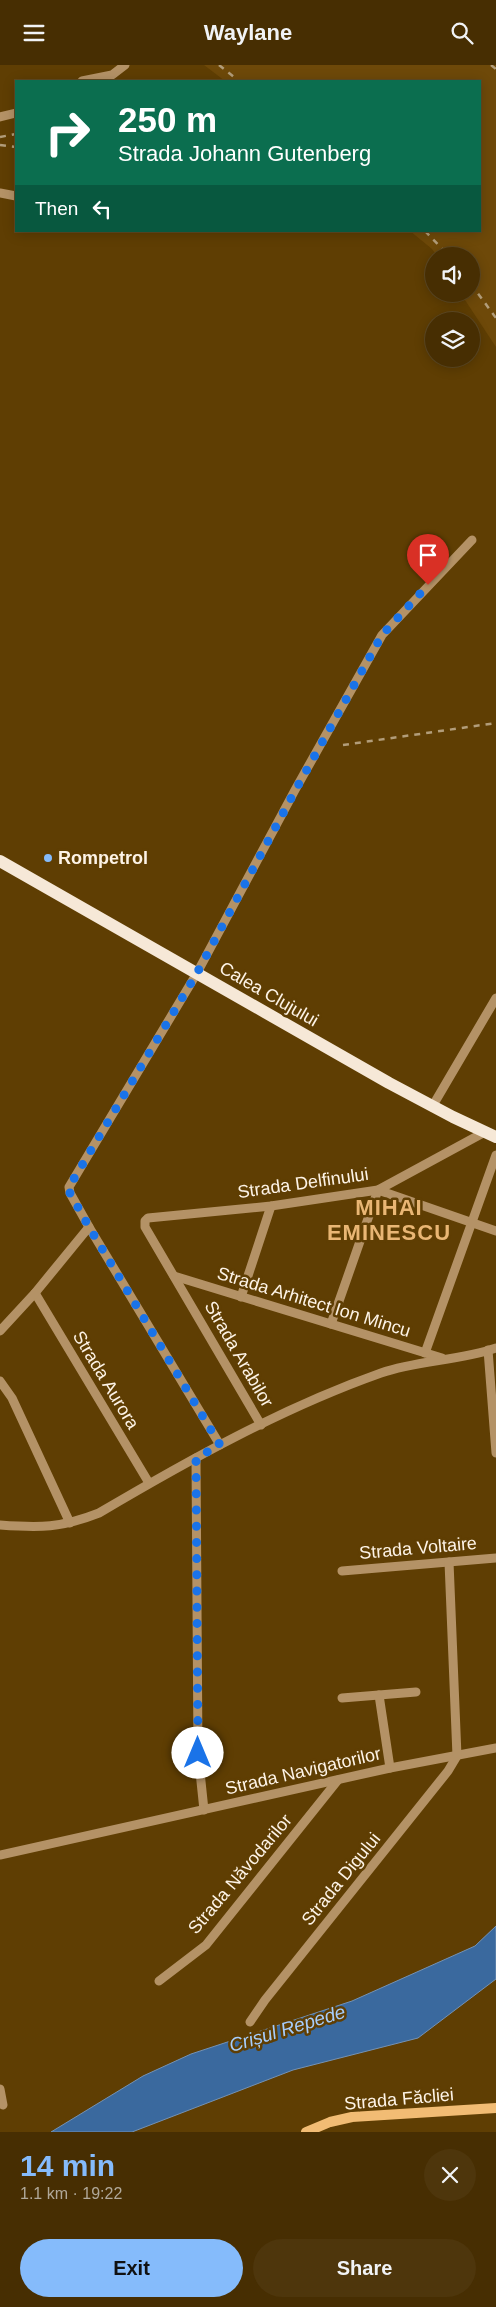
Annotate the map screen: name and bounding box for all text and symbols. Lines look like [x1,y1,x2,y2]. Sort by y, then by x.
icon: menu [20,19,48,47]
icon: search [448,19,476,47]
text: Waylane [204,20,292,45]
icon: right [35,100,100,165]
text: 250 m [118,100,217,139]
text: Strada Johann Gutenberg [118,141,371,166]
icon: left [88,195,116,223]
text: Then [35,198,78,219]
map controls [425,247,480,367]
button: sound [425,247,480,302]
button: layers [425,312,480,367]
pin [407,534,449,585]
icon: arrive [414,541,442,569]
place label: Rompetrol [58,848,148,868]
marker: Rompetrol [42,852,54,864]
street label: Calea Clujului [216,958,322,1030]
street label: Strada Delfinului [236,1164,370,1202]
district label: MIHAI EMINESCU [327,1195,451,1245]
street label: Strada Arhitect Ion Mincu [215,1263,413,1341]
street label: Strada Arabilor [201,1297,277,1411]
street label: Strada Aurora [69,1327,144,1434]
street label: Strada Voltaire [358,1533,478,1563]
position arrow [171,1726,223,1778]
street label: Strada Navigatorilor [223,1743,383,1799]
street label: Strada Năvodarilor [184,1810,296,1938]
street label: Strada Digului [298,1829,384,1929]
water label: Crișul Repede [227,2001,348,2056]
street label: Strada Făcliei [343,2084,455,2114]
text: 14 min [20,2149,115,2182]
button: close [424,2149,476,2201]
text: 1.1 km · 19:22 [20,2185,122,2202]
button: Exit [20,2239,243,2297]
button: Share [253,2239,476,2297]

